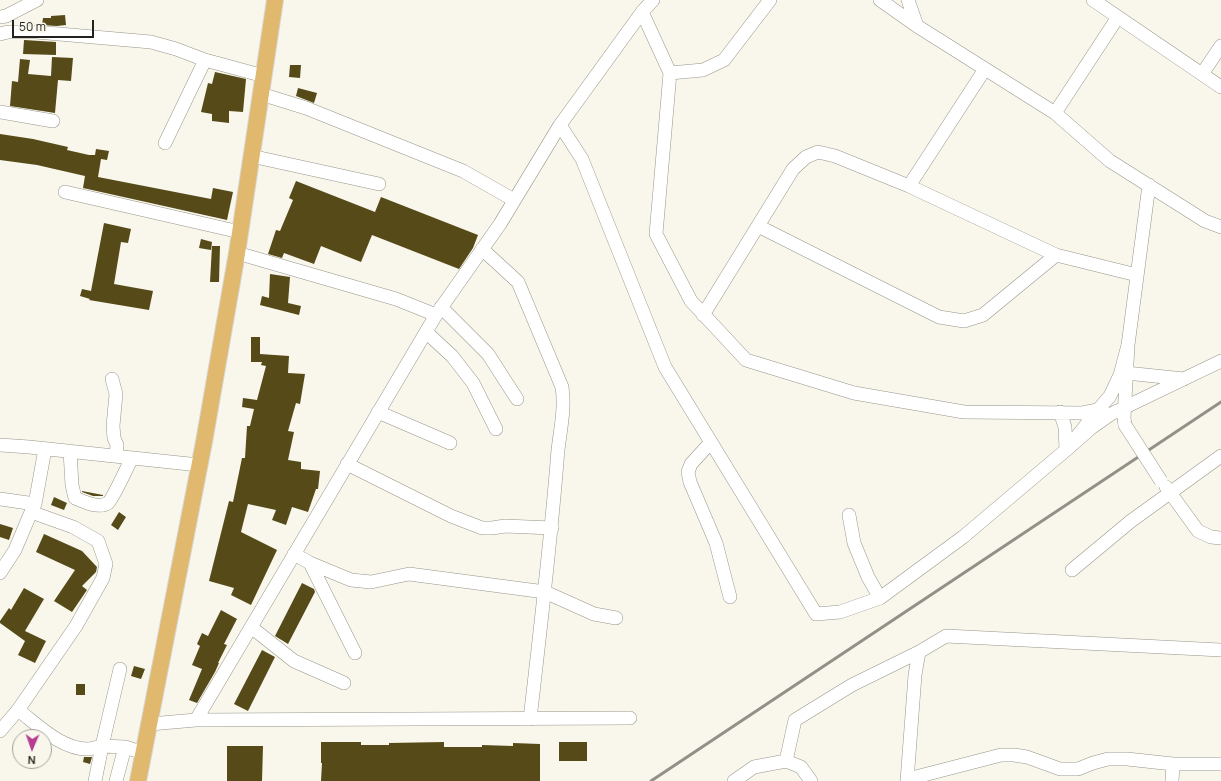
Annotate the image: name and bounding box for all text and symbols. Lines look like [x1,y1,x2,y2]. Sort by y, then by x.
scale bar [14,12,96,38]
text: 50 m [19,18,46,35]
north arrow [12,729,52,769]
text: N [27,753,36,768]

